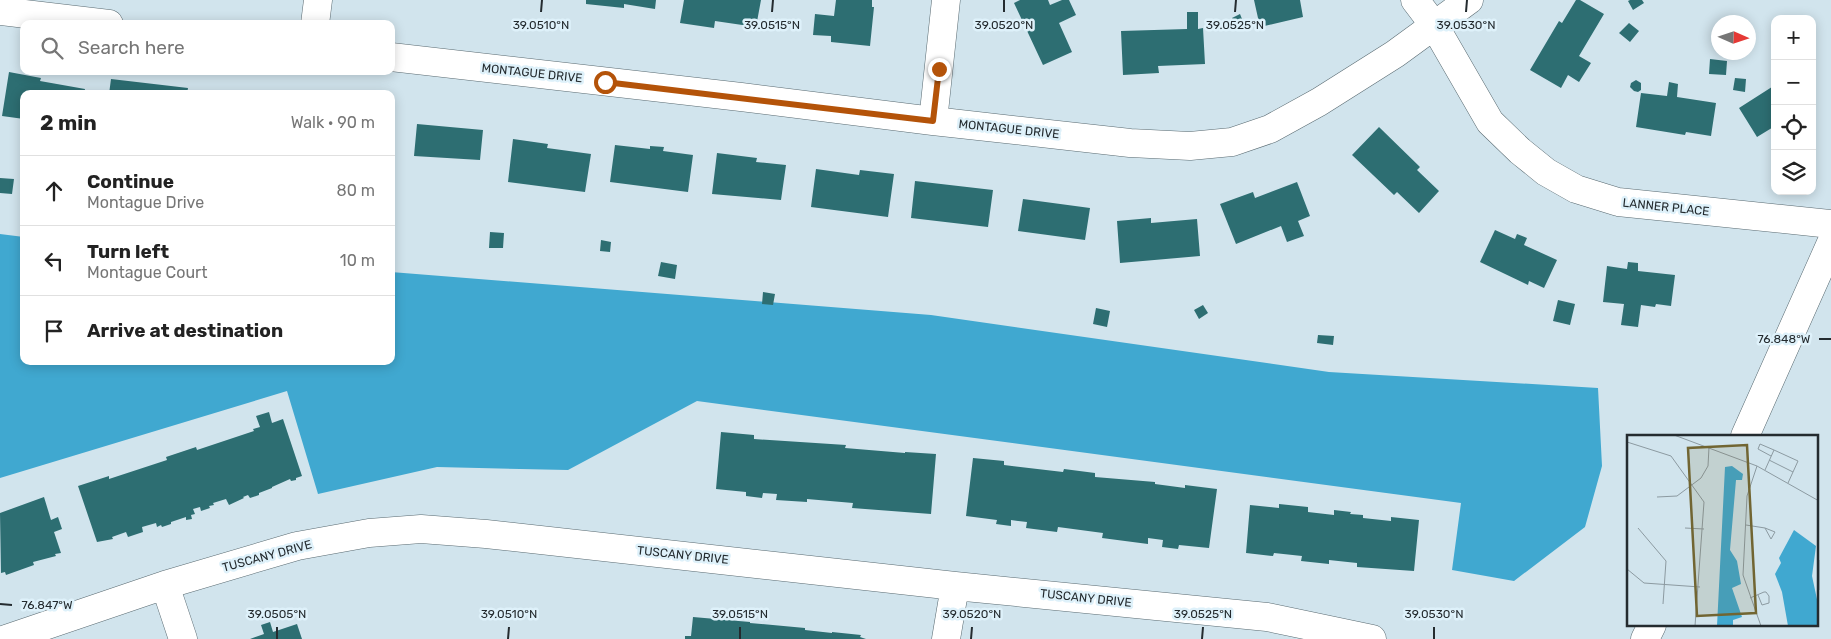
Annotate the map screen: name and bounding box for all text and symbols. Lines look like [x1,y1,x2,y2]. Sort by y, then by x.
north arrow [1711,15,1756,60]
map controls [1771,15,1816,195]
button: + [1771,15,1816,60]
text: 39.0510°N [513,18,569,32]
text: 39.0515°N [744,18,800,32]
text: 39.0520°N [975,18,1033,32]
text: 39.0525°N [1206,18,1264,32]
text: 39.0530°N [1437,18,1495,32]
search box [20,20,395,75]
icon: search [38,34,66,62]
text: Search here [78,36,185,59]
route end [928,58,951,81]
button: − [1771,60,1816,105]
street label: MONTAGUE DRIVE [481,61,583,85]
route start [594,71,617,94]
button: locate [1771,105,1816,150]
text: 2 min [40,110,97,135]
text: Walk · 90 m [291,113,375,132]
street label: MONTAGUE DRIVE [958,117,1060,141]
button: layers [1771,150,1816,195]
text: Continue [87,170,174,193]
icon: ahead [40,177,68,205]
text: 80 m [337,181,375,200]
text: Montague Drive [87,193,204,212]
street label: LANNER PLACE [1622,195,1710,219]
text: Turn left [87,240,169,263]
icon: left [40,247,68,275]
text: 10 m [340,251,375,270]
text: Montague Court [87,263,207,282]
icon: arrive [40,317,68,345]
text: Arrive at destination [87,319,283,342]
text: 76.848°W [1758,332,1811,346]
inset map [1627,435,1818,626]
street label: TUSCANY DRIVE [221,537,313,575]
street label: TUSCANY DRIVE [637,543,729,567]
street label: TUSCANY DRIVE [1040,586,1132,610]
text: 76.847°W [21,598,73,612]
text: 39.0505°N [248,607,306,621]
text: 39.0510°N [481,607,537,621]
text: 39.0515°N [712,607,768,621]
text: 39.0520°N [943,607,1001,621]
text: 39.0525°N [1174,607,1232,621]
text: 39.0530°N [1405,607,1463,621]

